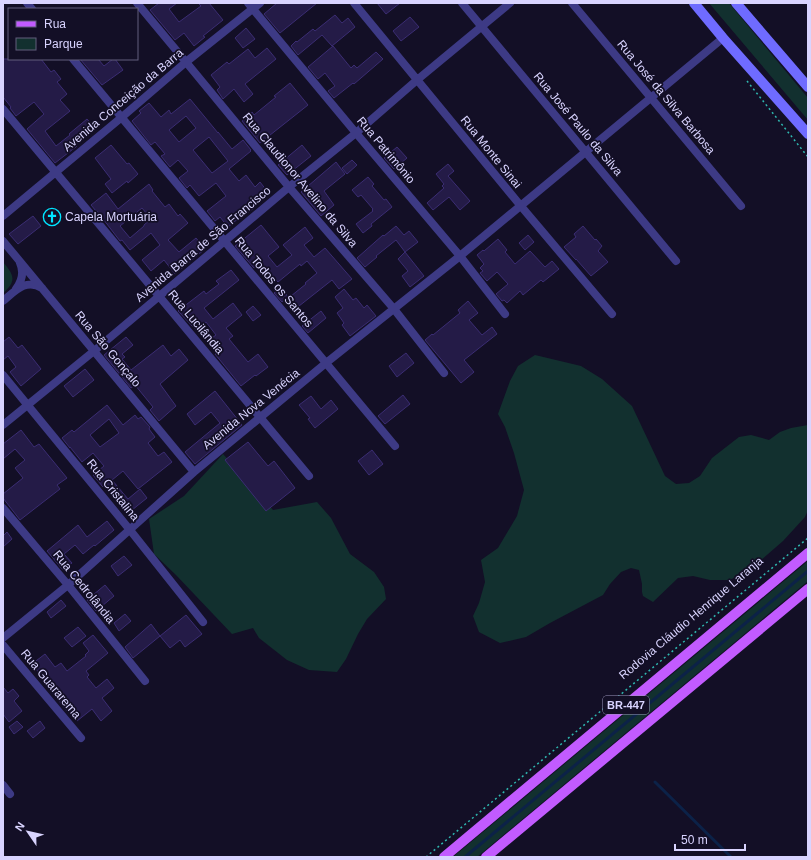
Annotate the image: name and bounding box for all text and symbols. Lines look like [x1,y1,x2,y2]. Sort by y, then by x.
legend [8,8,138,60]
text: Rua [44,17,66,31]
text: Parque [44,37,83,51]
street label: Rua José da Silva Barbosa [614,37,718,157]
street label: Avenida Conceição da Barra [60,45,186,154]
street label: Rua José Paulo da Silva [531,69,626,179]
street label: Rua Claudionor Avelino da Silva [240,110,361,250]
street label: Rua Monte Sinai [458,113,524,191]
street label: Rua Patrimônio [354,114,418,186]
street label: Avenida Barra de São Francisco [132,183,274,305]
church icon: Capela Mortuária [42,207,62,227]
place label: Capela Mortuária [65,210,157,224]
street label: Rua Todos os Santos [232,234,316,330]
street label: Rua Lucilândia [165,287,227,357]
street label: Rua São Gonçalo [72,308,144,390]
street label: Avenida Nova Venécia [200,365,302,452]
street label: Rua Cristalina [84,456,142,524]
street label: Rua Cedrolândia [50,548,118,627]
street label: Rodovia Cláudio Henrique Laranja [616,553,766,682]
street label: Rua Guararema [18,647,84,722]
road number: BR-447 [603,696,649,714]
north arrow [8,812,48,852]
text: N [13,820,27,833]
scale bar [675,826,745,852]
text: 50 m [681,833,708,847]

